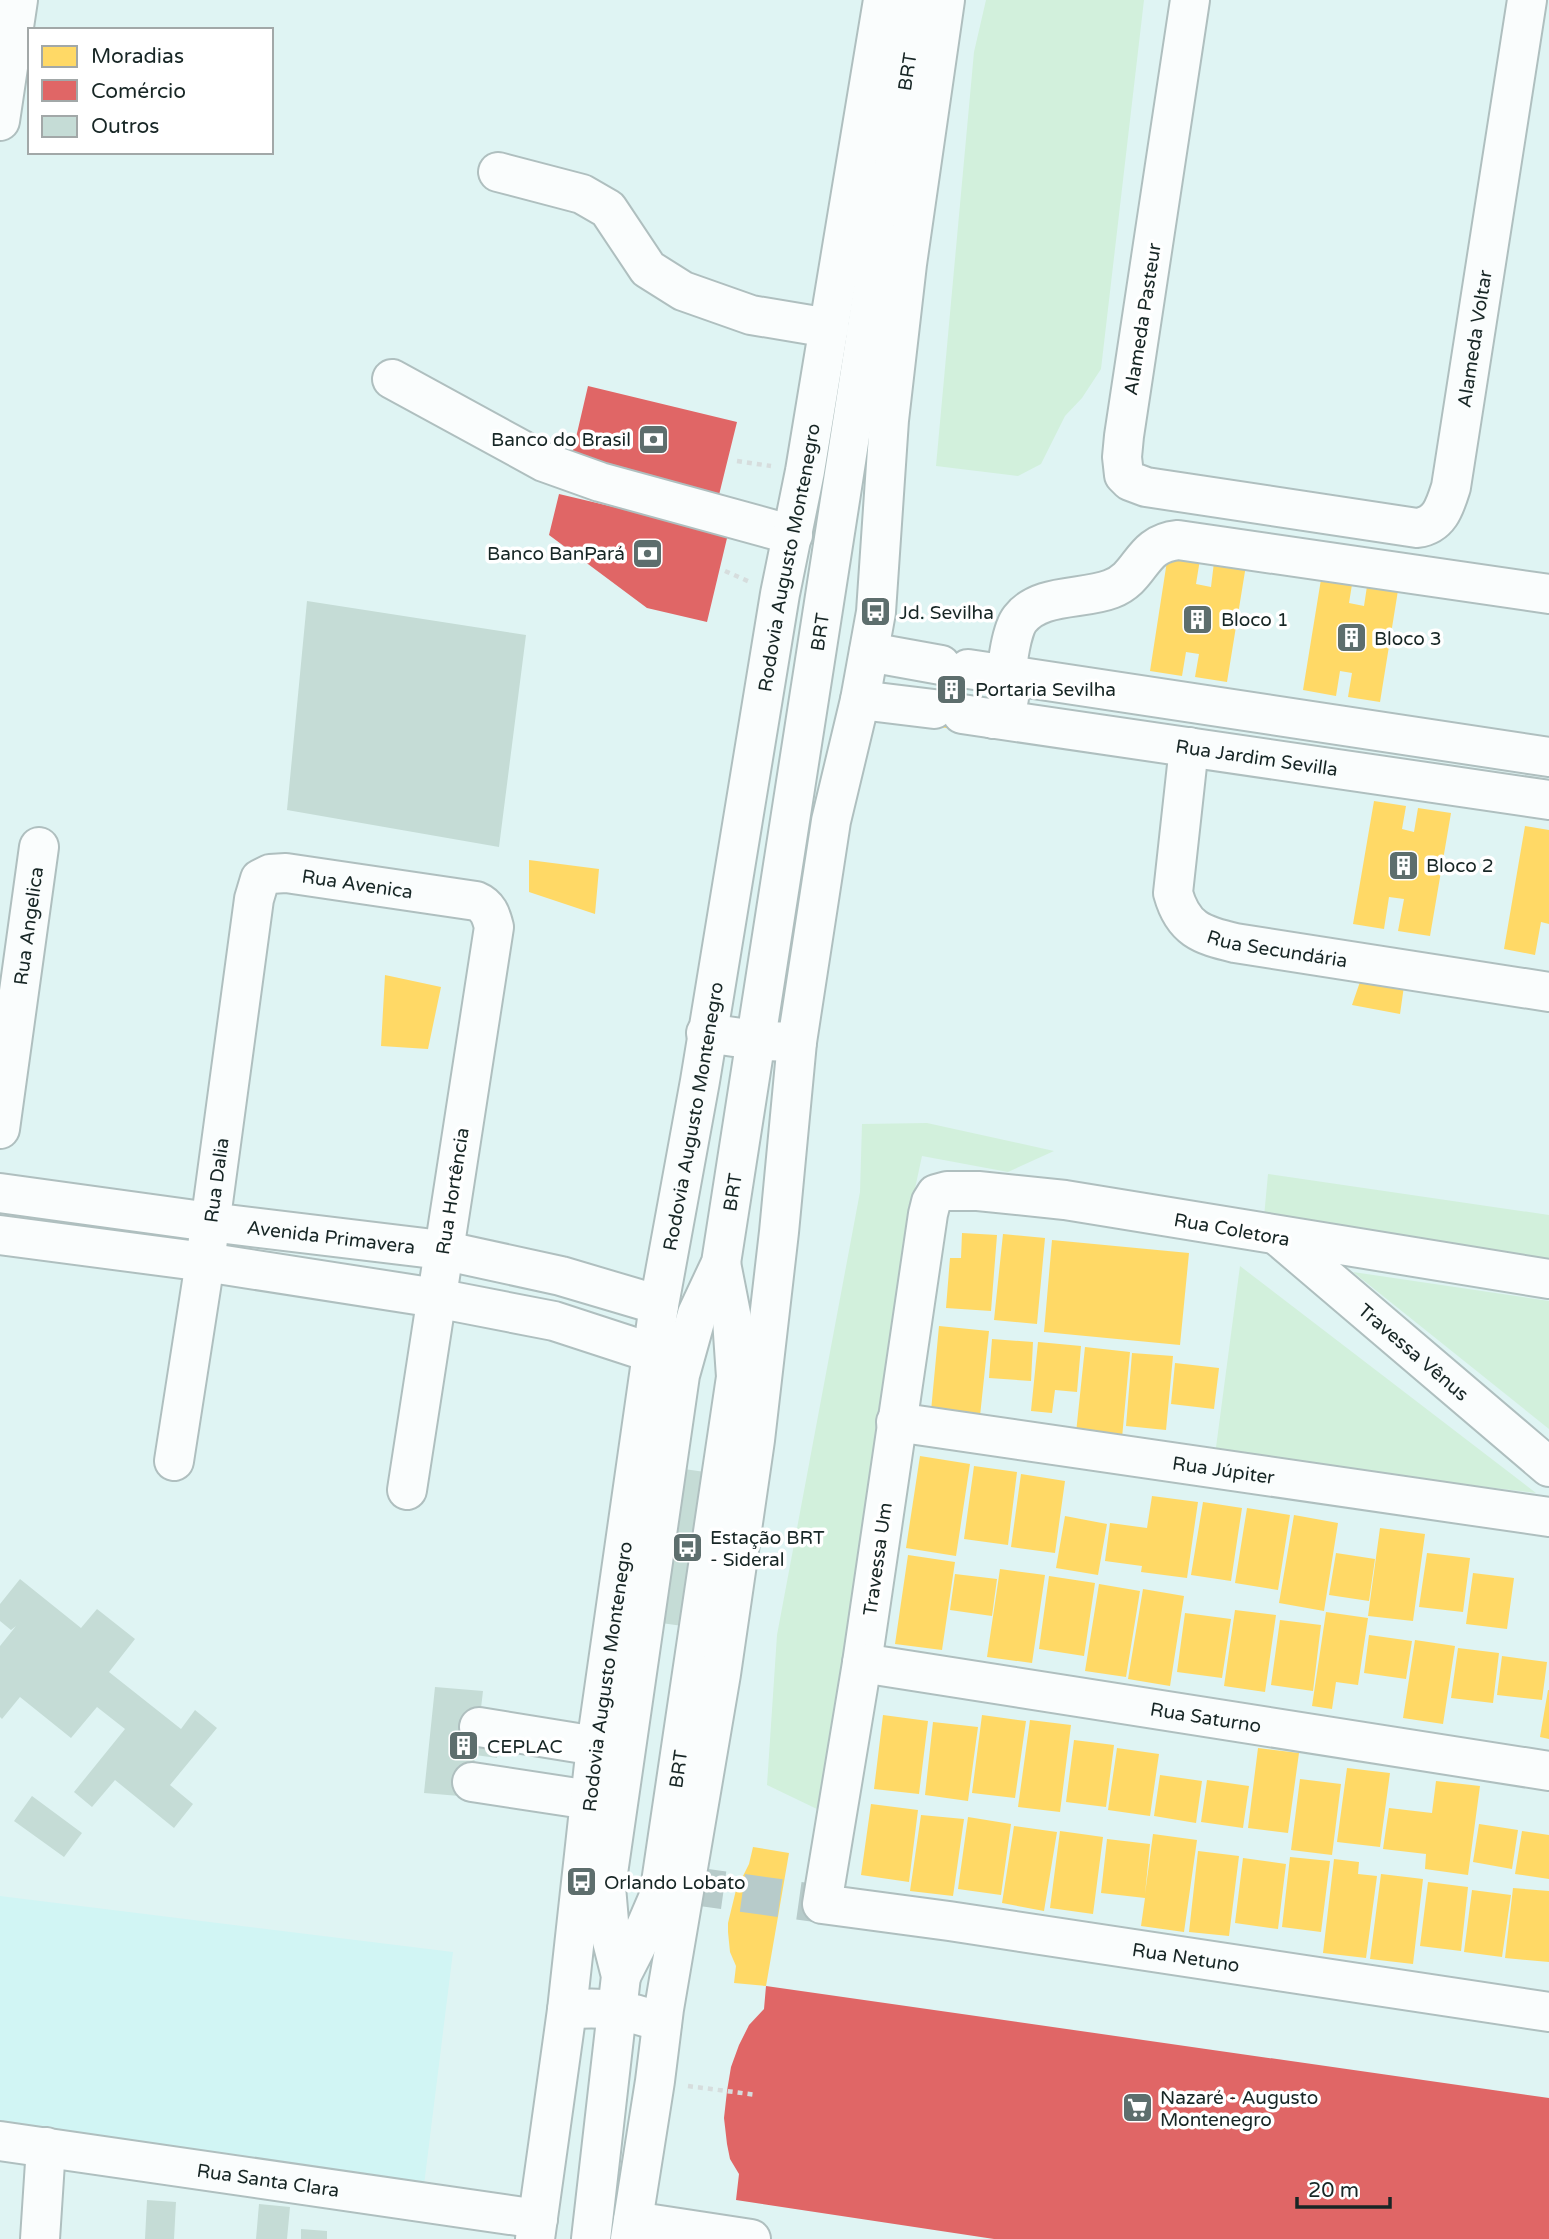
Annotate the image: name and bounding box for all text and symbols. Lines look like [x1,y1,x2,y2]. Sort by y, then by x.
legend [28,28,273,154]
text: Moradias [91,44,184,69]
street label: BRT [894,51,922,92]
text: Comércio [91,79,186,104]
text: Outros [91,114,159,139]
street label: Alameda Pasteur [1120,241,1166,397]
street label: Alameda Voltar [1454,268,1497,409]
bank icon: Banco do Brasil [637,422,671,456]
street label: Rodovia Augusto Montenegro [754,422,825,693]
place label: Banco do Brasil [491,429,631,451]
bank icon: Banco BanPará [631,536,665,570]
place label: Banco BanPará [487,543,625,565]
bus stop icon: Jd. Sevilha [859,595,893,629]
place label: Jd. Sevilha [899,602,994,624]
building icon: Bloco 1 [1181,602,1215,636]
place label: Bloco 1 [1221,609,1289,631]
street label: BRT [807,611,834,653]
building icon: Bloco 3 [1334,621,1368,655]
place label: Bloco 3 [1374,628,1442,650]
building icon: Portaria Sevilha [935,672,969,706]
place label: Portaria Sevilha [975,679,1116,701]
street label: Rua Jardim Sevilla [1174,735,1339,781]
building icon: Bloco 2 [1386,848,1420,882]
place label: Bloco 2 [1426,855,1494,877]
street label: Rua Angelica [10,865,48,987]
street label: Rua Avenica [300,865,414,904]
street label: Rua Secundária [1204,926,1349,972]
street label: Rodovia Augusto Montenegro [659,980,728,1253]
street label: Rua Hortência [432,1126,474,1256]
street label: Rua Dalia [200,1136,234,1224]
street label: BRT [719,1171,747,1213]
street label: Rua Coletora [1172,1209,1291,1251]
street label: Avenida Primavera [246,1217,416,1259]
street label: Travessa Vênus [1353,1299,1473,1406]
street label: Rua Júpiter [1171,1452,1277,1489]
street label: Travessa Um [859,1501,897,1617]
place label: Estação BRT - Sideral [710,1527,825,1571]
bus stop icon: Estação BRT - Sideral [670,1531,704,1565]
street label: Rodovia Augusto Montenegro [579,1540,637,1813]
street label: Rua Saturno [1149,1698,1263,1738]
building icon: CEPLAC [447,1729,481,1763]
place label: CEPLAC [487,1736,563,1758]
street label: BRT [665,1748,693,1790]
bus stop icon: Orlando Lobato [564,1865,598,1899]
place label: Orlando Lobato [604,1872,746,1894]
street label: Rua Netuno [1131,1939,1241,1977]
place label: Nazaré - Augusto Montenegro [1160,2087,1318,2131]
supermarket icon: Nazaré - Augusto Montenegro [1120,2091,1154,2125]
street label: Rua Santa Clara [195,2160,341,2202]
scale bar [1297,2166,1390,2210]
text: 20 m [1308,2178,1359,2203]

